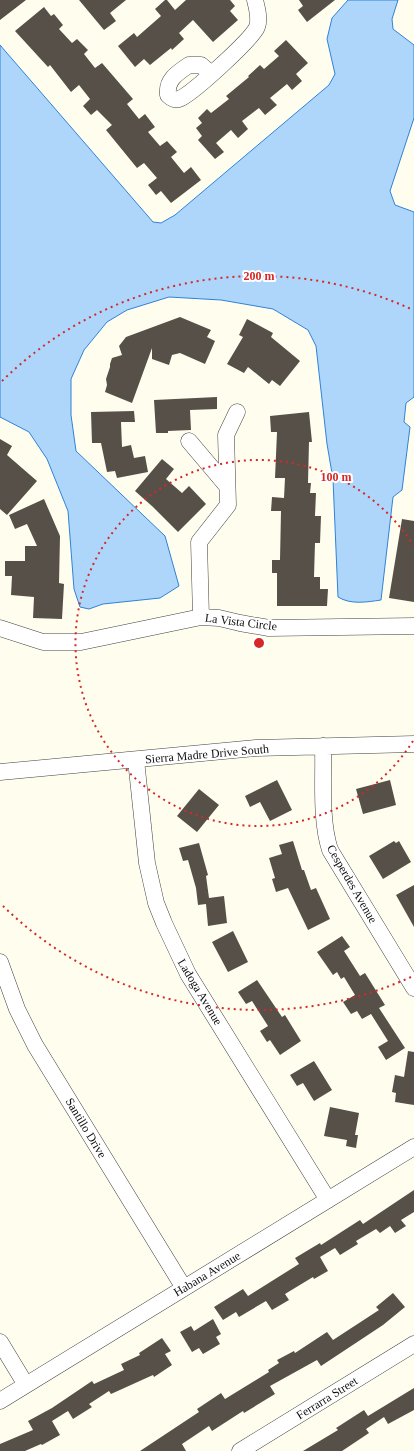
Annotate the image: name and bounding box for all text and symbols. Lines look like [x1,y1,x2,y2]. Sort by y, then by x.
text: 200 m [244,269,275,283]
text: 100 m [321,470,352,484]
street label: La Vista Circle [204,611,278,633]
centre of rings [252,636,266,650]
street label: Sierra Madre Drive South [144,742,270,766]
street label: Cesperdes Avenue [324,842,380,926]
street label: Ladoga Avenue [175,956,225,1028]
street label: Santillo Drive [63,1095,109,1161]
street label: Habana Avenue [171,1249,243,1299]
street label: Ferrarra Street [294,1373,361,1422]

